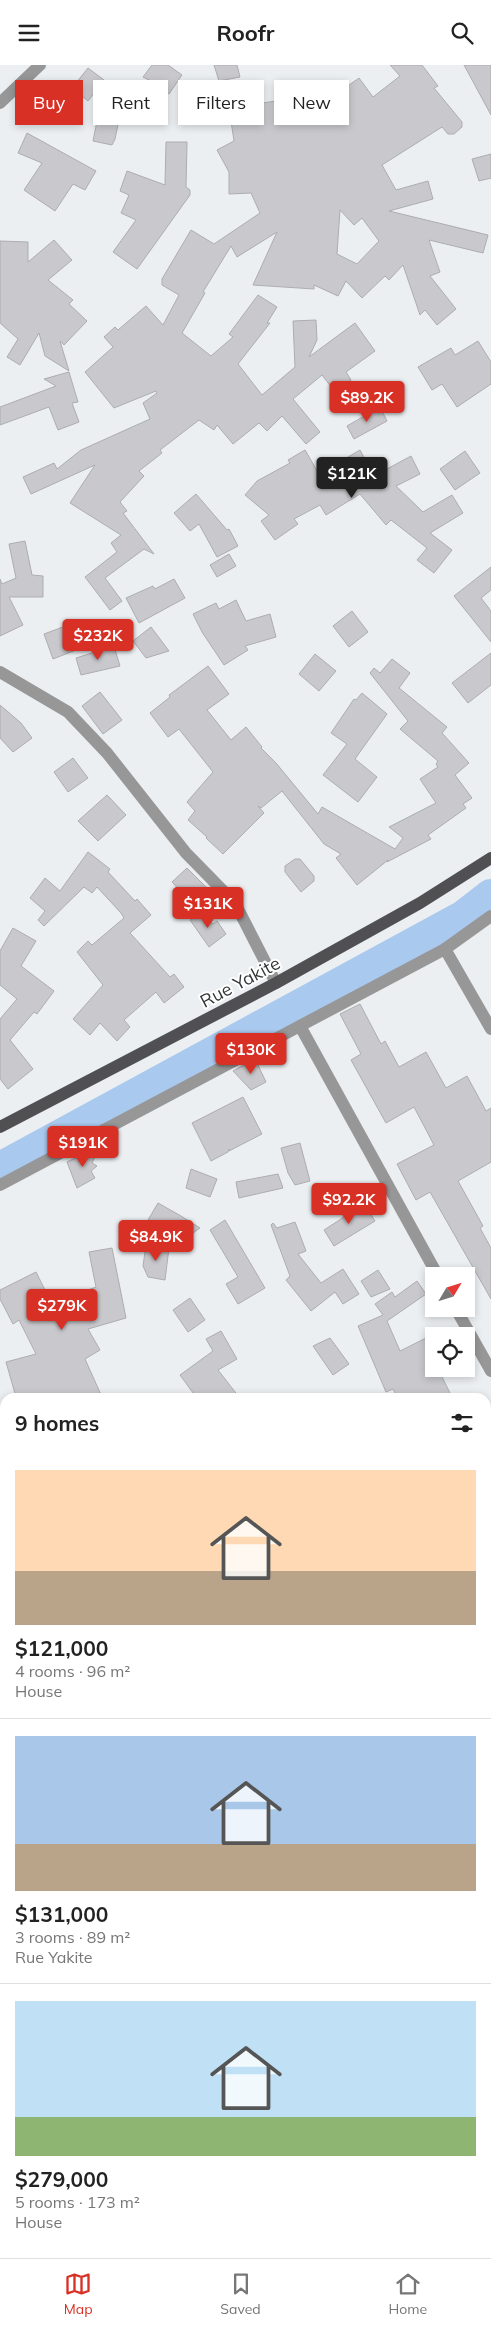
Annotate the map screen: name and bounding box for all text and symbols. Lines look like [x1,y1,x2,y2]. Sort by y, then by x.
icon: menu [15,19,43,47]
text: Roofr [217,19,274,47]
icon: search [448,19,476,47]
chip: Buy [15,80,83,125]
chip: Rent [93,80,168,125]
chip: Filters [178,80,264,125]
chip: New [274,80,349,125]
pin: $89.2K [326,381,408,423]
text: $89.2K [340,387,394,407]
pin: $121K [317,457,387,499]
text: $121K [327,463,377,483]
pin: $232K [63,619,133,661]
text: $232K [73,625,123,645]
pin: $131K [173,887,243,929]
text: $131K [183,893,233,913]
street label: Rue Yakite [196,951,284,1013]
pin: $130K [216,1033,286,1075]
text: $130K [226,1039,276,1059]
pin: $191K [48,1125,118,1168]
text: $191K [58,1132,108,1152]
pin: $92.2K [308,1183,390,1225]
text: $92.2K [322,1189,376,1209]
pin: $84.9K [115,1219,197,1262]
text: $84.9K [129,1226,183,1246]
north arrow [425,1267,475,1317]
map controls [425,1267,475,1377]
pin: $279K [27,1289,97,1331]
text: $279K [37,1295,87,1315]
button: locate [425,1327,475,1377]
icon: filters [448,1409,476,1437]
text: 9 homes [15,1410,99,1436]
icon: home [201,1503,291,1593]
text: $121,000 [15,1635,108,1661]
text: 4 rooms · 96 m² [15,1661,130,1681]
text: House [15,1681,62,1701]
icon: home [201,1768,291,1858]
text: $131,000 [15,1901,108,1927]
text: 3 rooms · 89 m² [15,1927,130,1947]
text: Rue Yakite [15,1947,93,1967]
icon: home [201,2033,291,2123]
text: $279,000 [15,2166,108,2192]
text: 5 rooms · 173 m² [15,2192,140,2212]
text: House [15,2212,62,2232]
tab: Map [64,2270,93,2318]
tab: Saved [220,2270,261,2318]
tab: Home [388,2270,427,2318]

